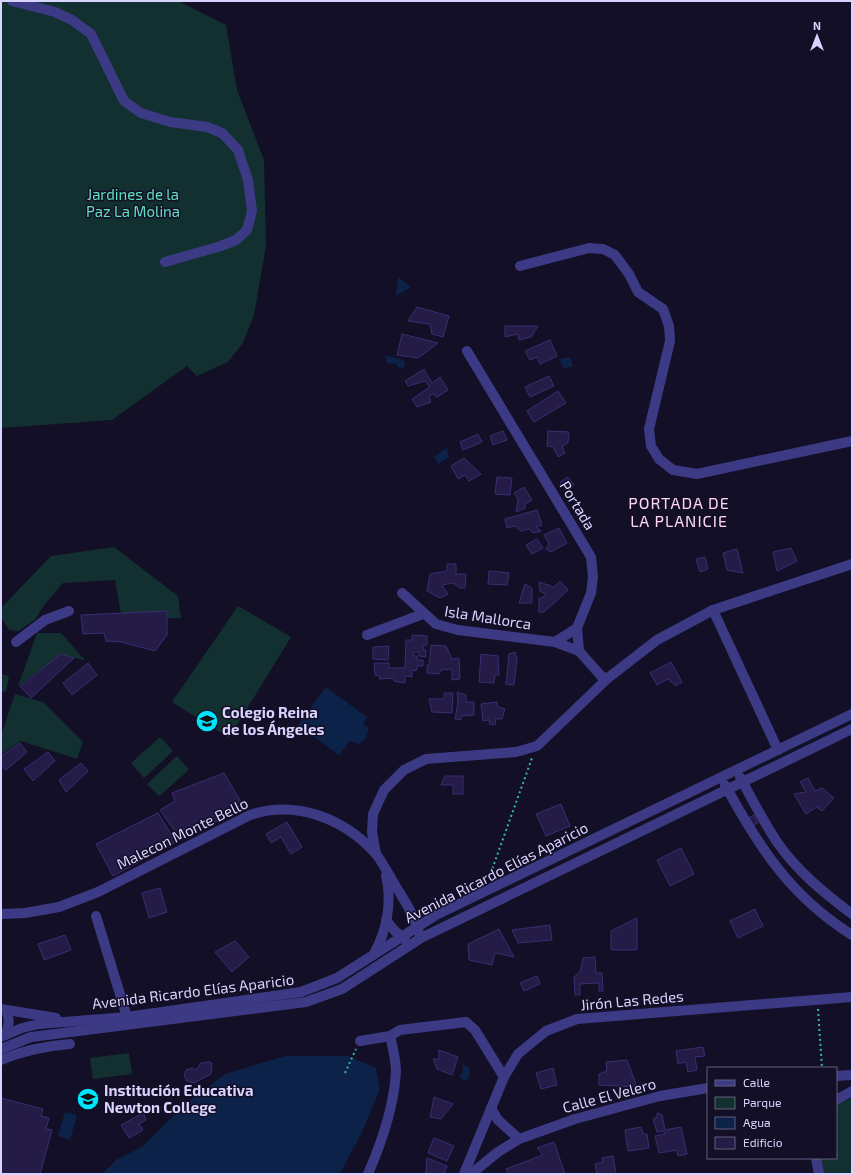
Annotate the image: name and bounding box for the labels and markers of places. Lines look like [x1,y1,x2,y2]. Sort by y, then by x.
place label: Colegio Reina de los Ángeles [222,703,325,738]
school or university icon: Colegio Reina de los Ángeles [194,708,220,734]
place label: Institución Educativa Newton College [104,1081,254,1116]
school or university icon: Institución Educativa Newton College [75,1086,101,1112]

